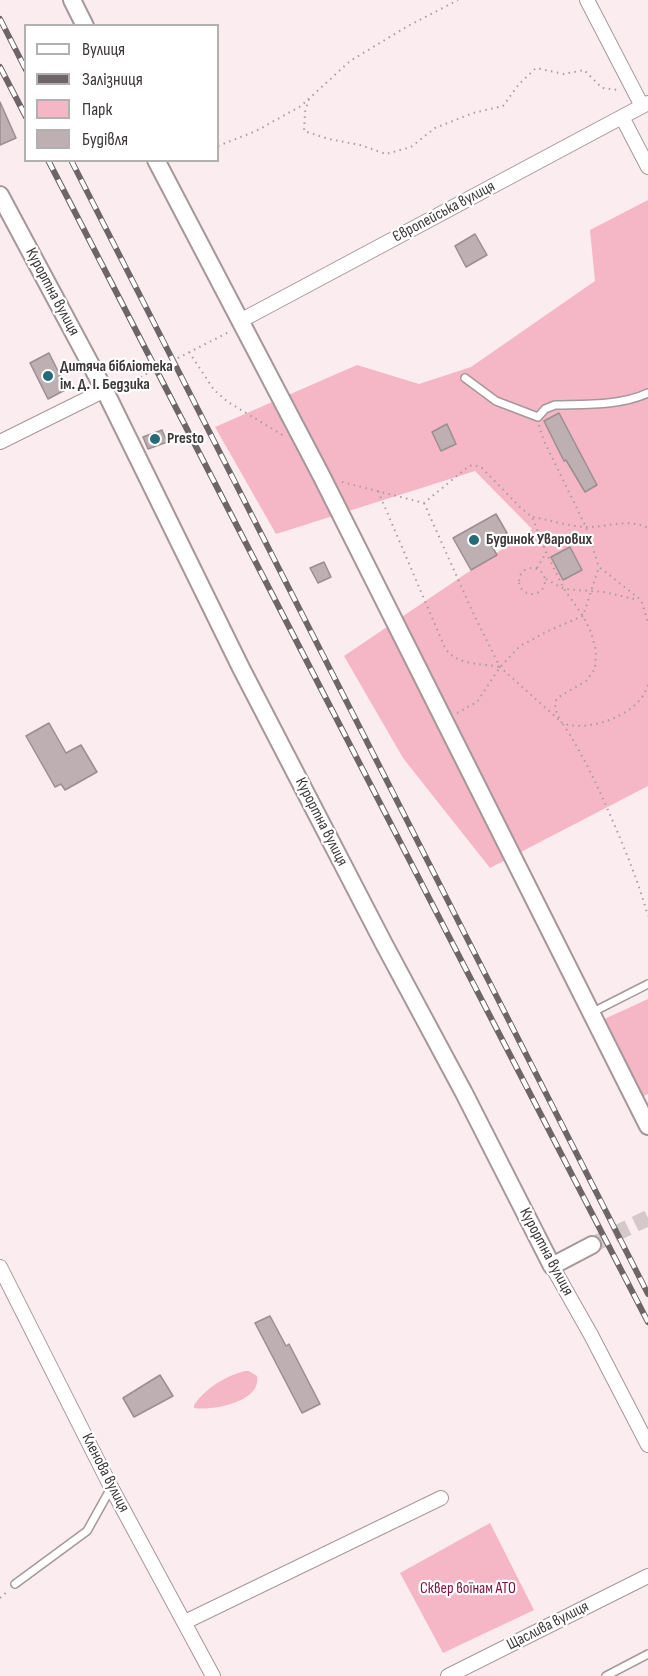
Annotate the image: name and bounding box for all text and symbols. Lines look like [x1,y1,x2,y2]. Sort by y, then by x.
legend [24,24,219,162]
text: Вулиця [82,39,125,60]
text: Залізниця [82,69,143,90]
text: Парк [82,99,112,120]
text: Будівля [82,129,128,150]
street label: Європейська вулиця [390,177,498,247]
street label: Курортна вулиця [21,245,83,339]
place label: Дитяча бібліотека ім. Д. І. Бедзика [60,357,173,395]
marker: Дитяча бібліотека ім. Д. І. Бедзика [41,369,55,383]
place label: Presto [167,429,204,449]
marker: Presto [148,432,162,446]
place label: Будинок Уварових [486,530,592,550]
marker: Будинок Уварових [467,533,481,547]
street label: Курортна вулиця [291,775,351,869]
street label: Курортна вулиця [515,1205,577,1299]
street label: Кленова вулиця [77,1430,133,1516]
park label: Сквер воїнам АТО [420,1579,516,1599]
street label: Щаслива вулиця [504,1597,592,1655]

